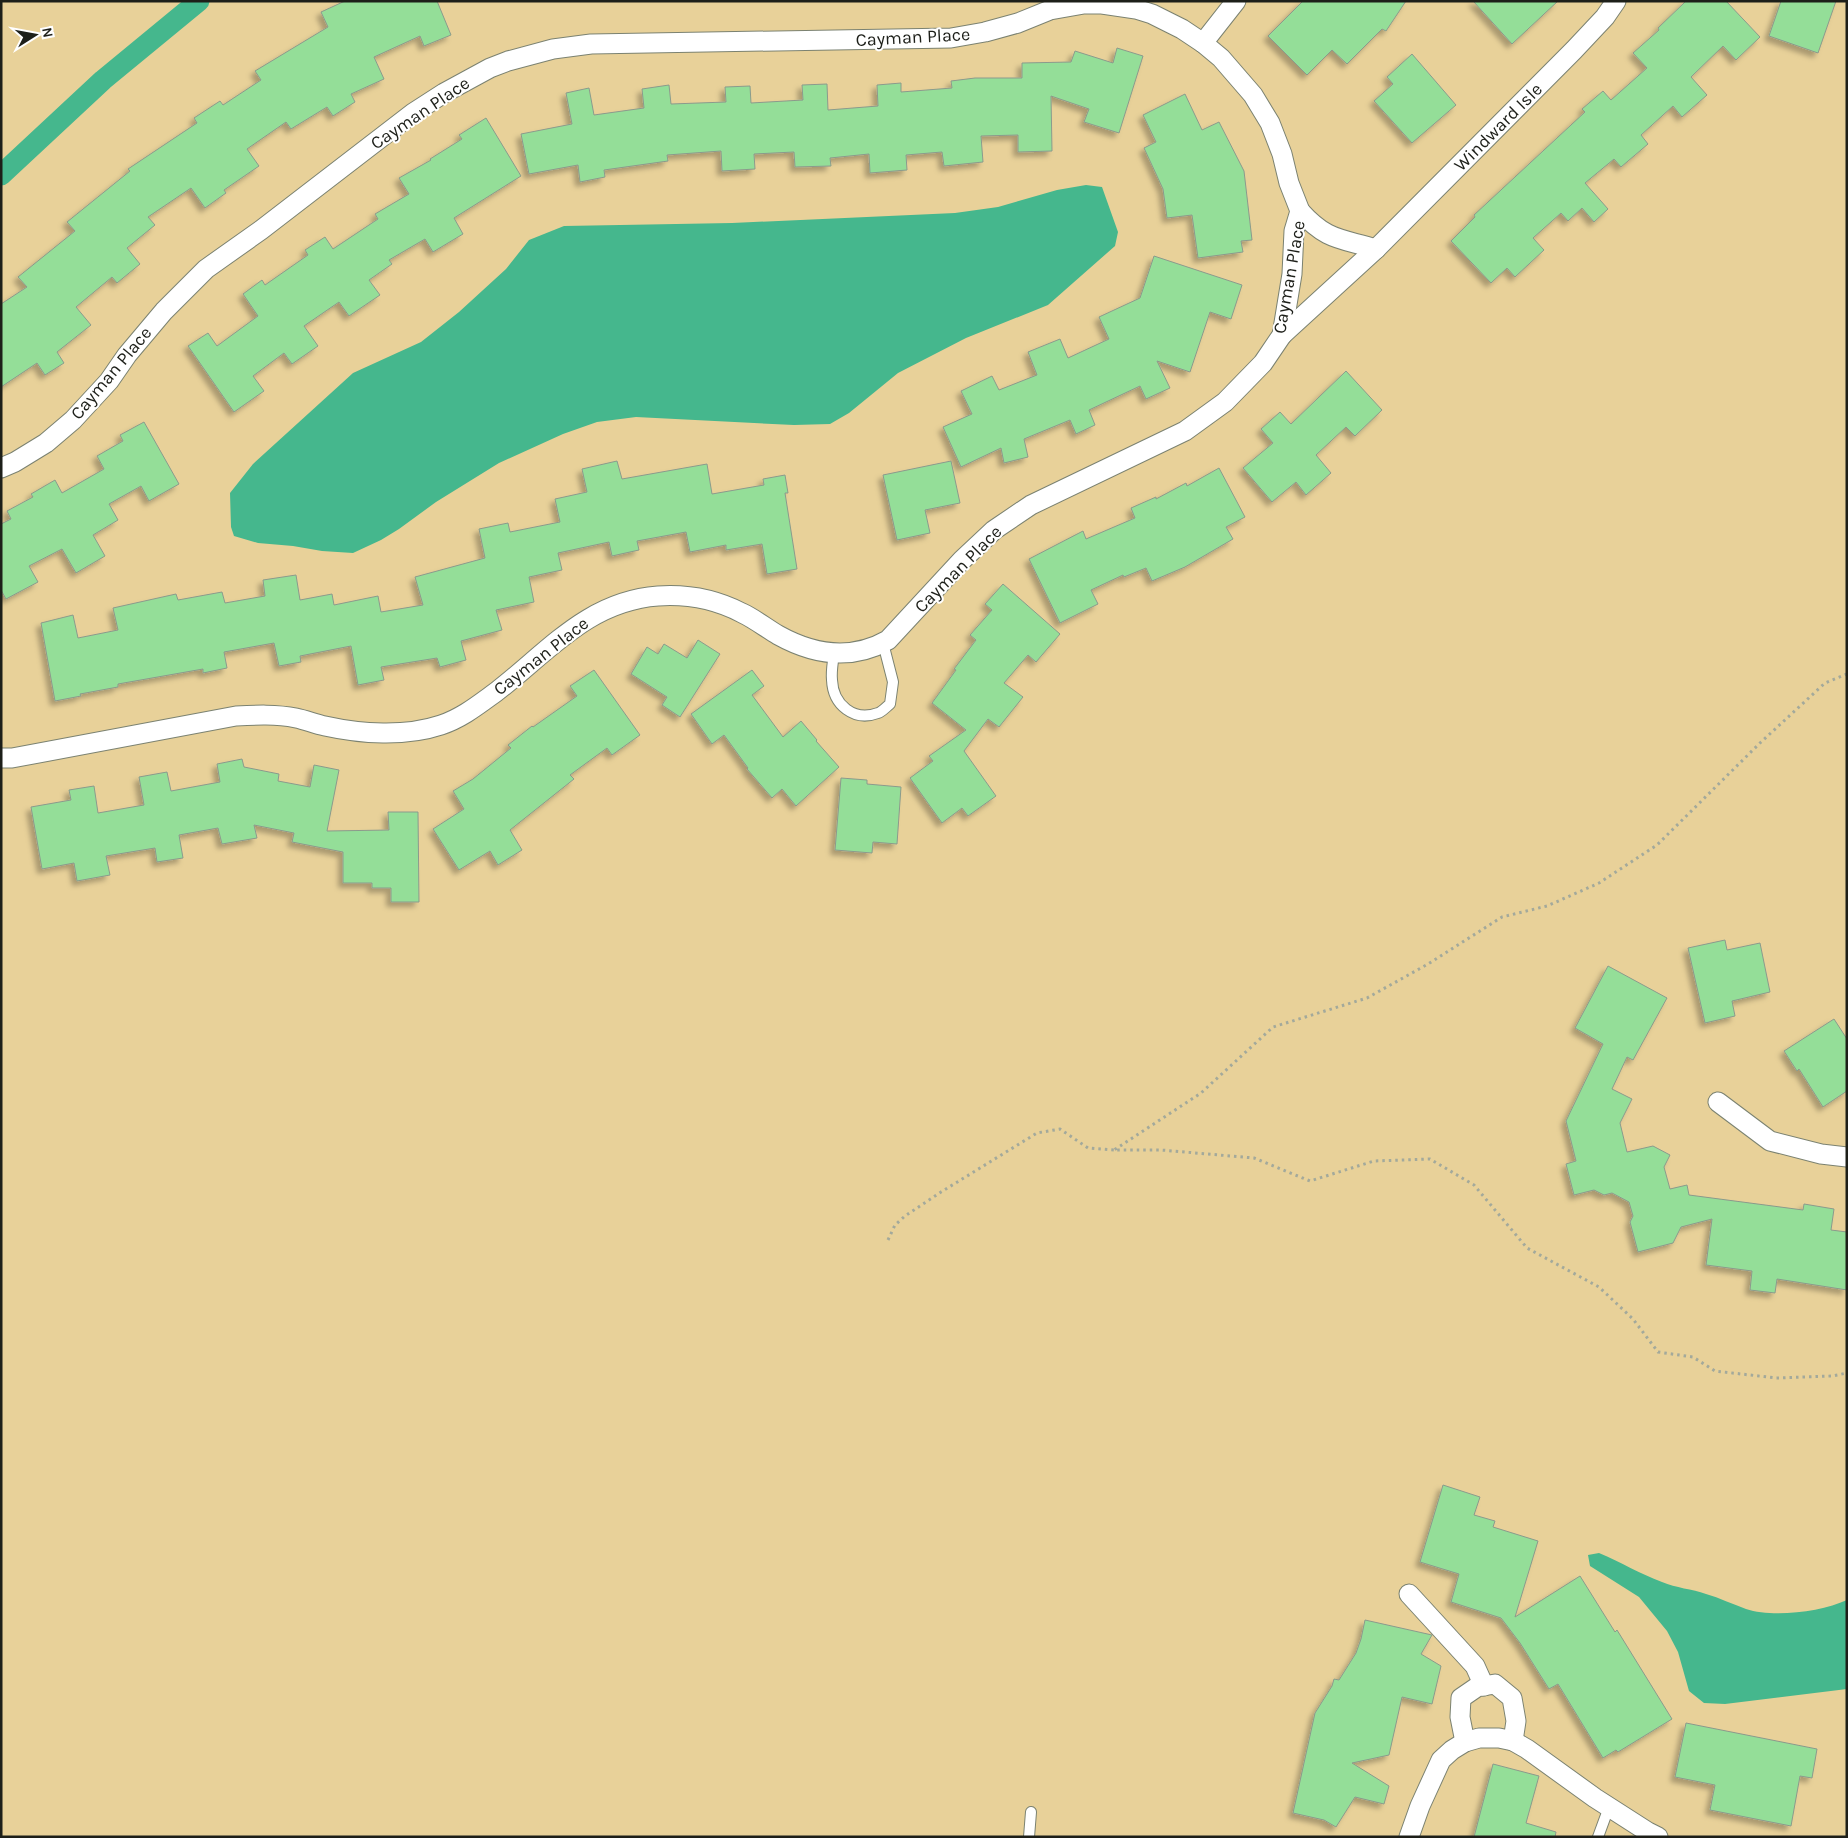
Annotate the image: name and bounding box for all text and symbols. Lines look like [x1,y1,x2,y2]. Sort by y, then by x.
north arrow [10,10,60,60]
street label: Cayman Place [855,23,971,51]
text: N [38,26,57,39]
street label: Cayman Place [366,72,474,154]
street label: Windward Isle [1449,78,1547,176]
street label: Cayman Place [1268,219,1310,335]
street label: Cayman Place [66,322,156,424]
street label: Cayman Place [910,521,1006,617]
street label: Cayman Place [489,612,593,700]

